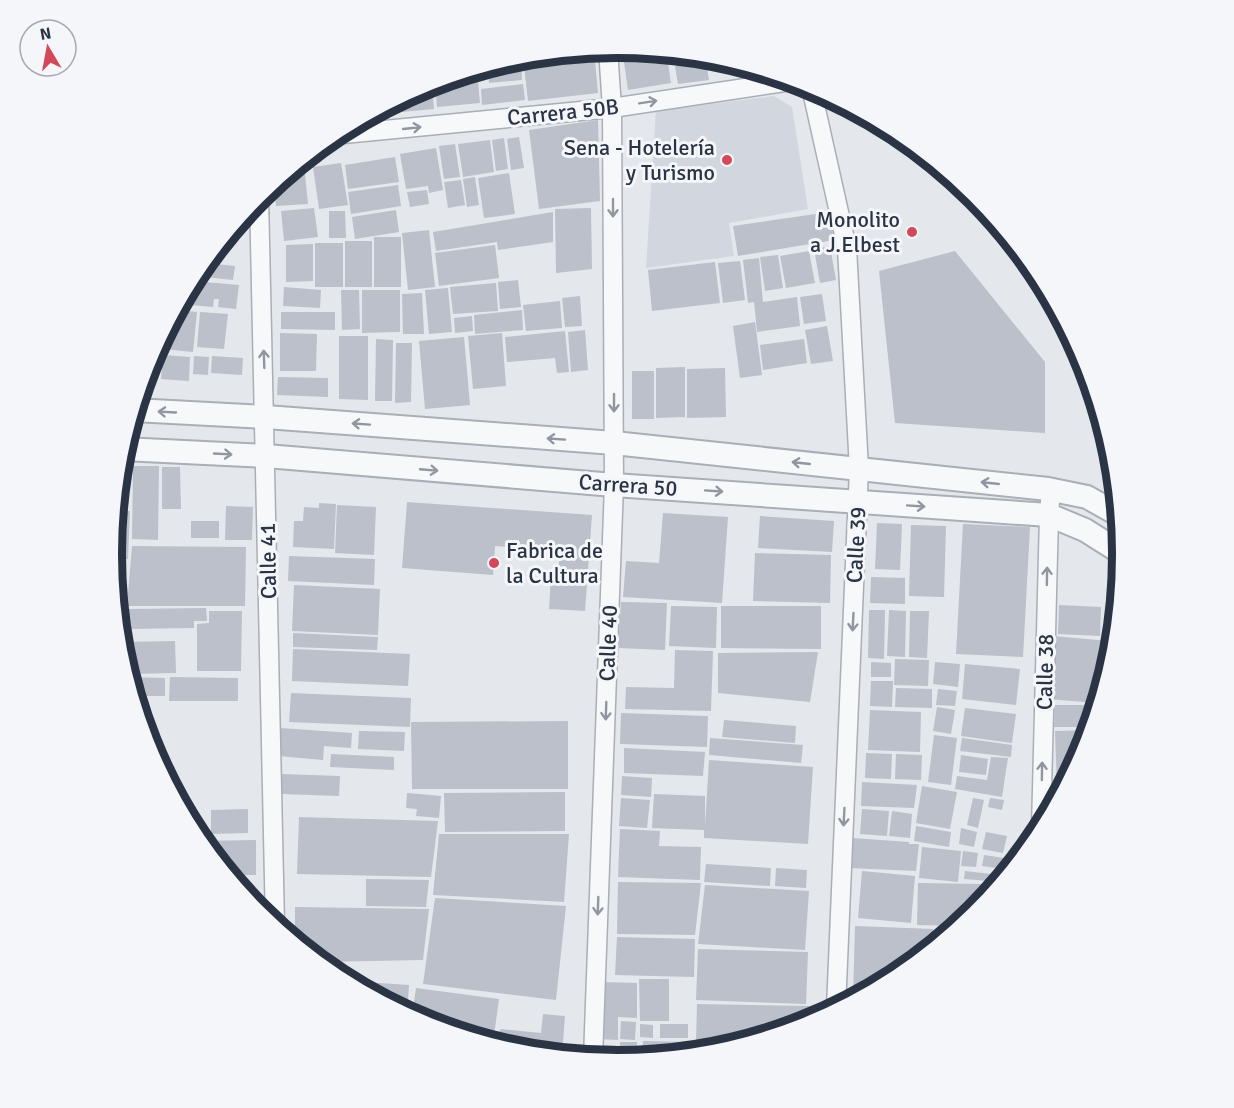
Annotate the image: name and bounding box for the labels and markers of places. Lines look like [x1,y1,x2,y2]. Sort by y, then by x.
place label: Sena - Hotelería y Turismo [564,134,715,186]
marker: Sena - Hotelería y Turismo [720,153,734,167]
place label: Monolito a J.Elbest [810,206,900,258]
marker: Monolito a J.Elbest [905,225,919,239]
place label: Fabrica de la Cultura [506,537,603,589]
marker: Fabrica de la Cultura [487,556,501,570]

